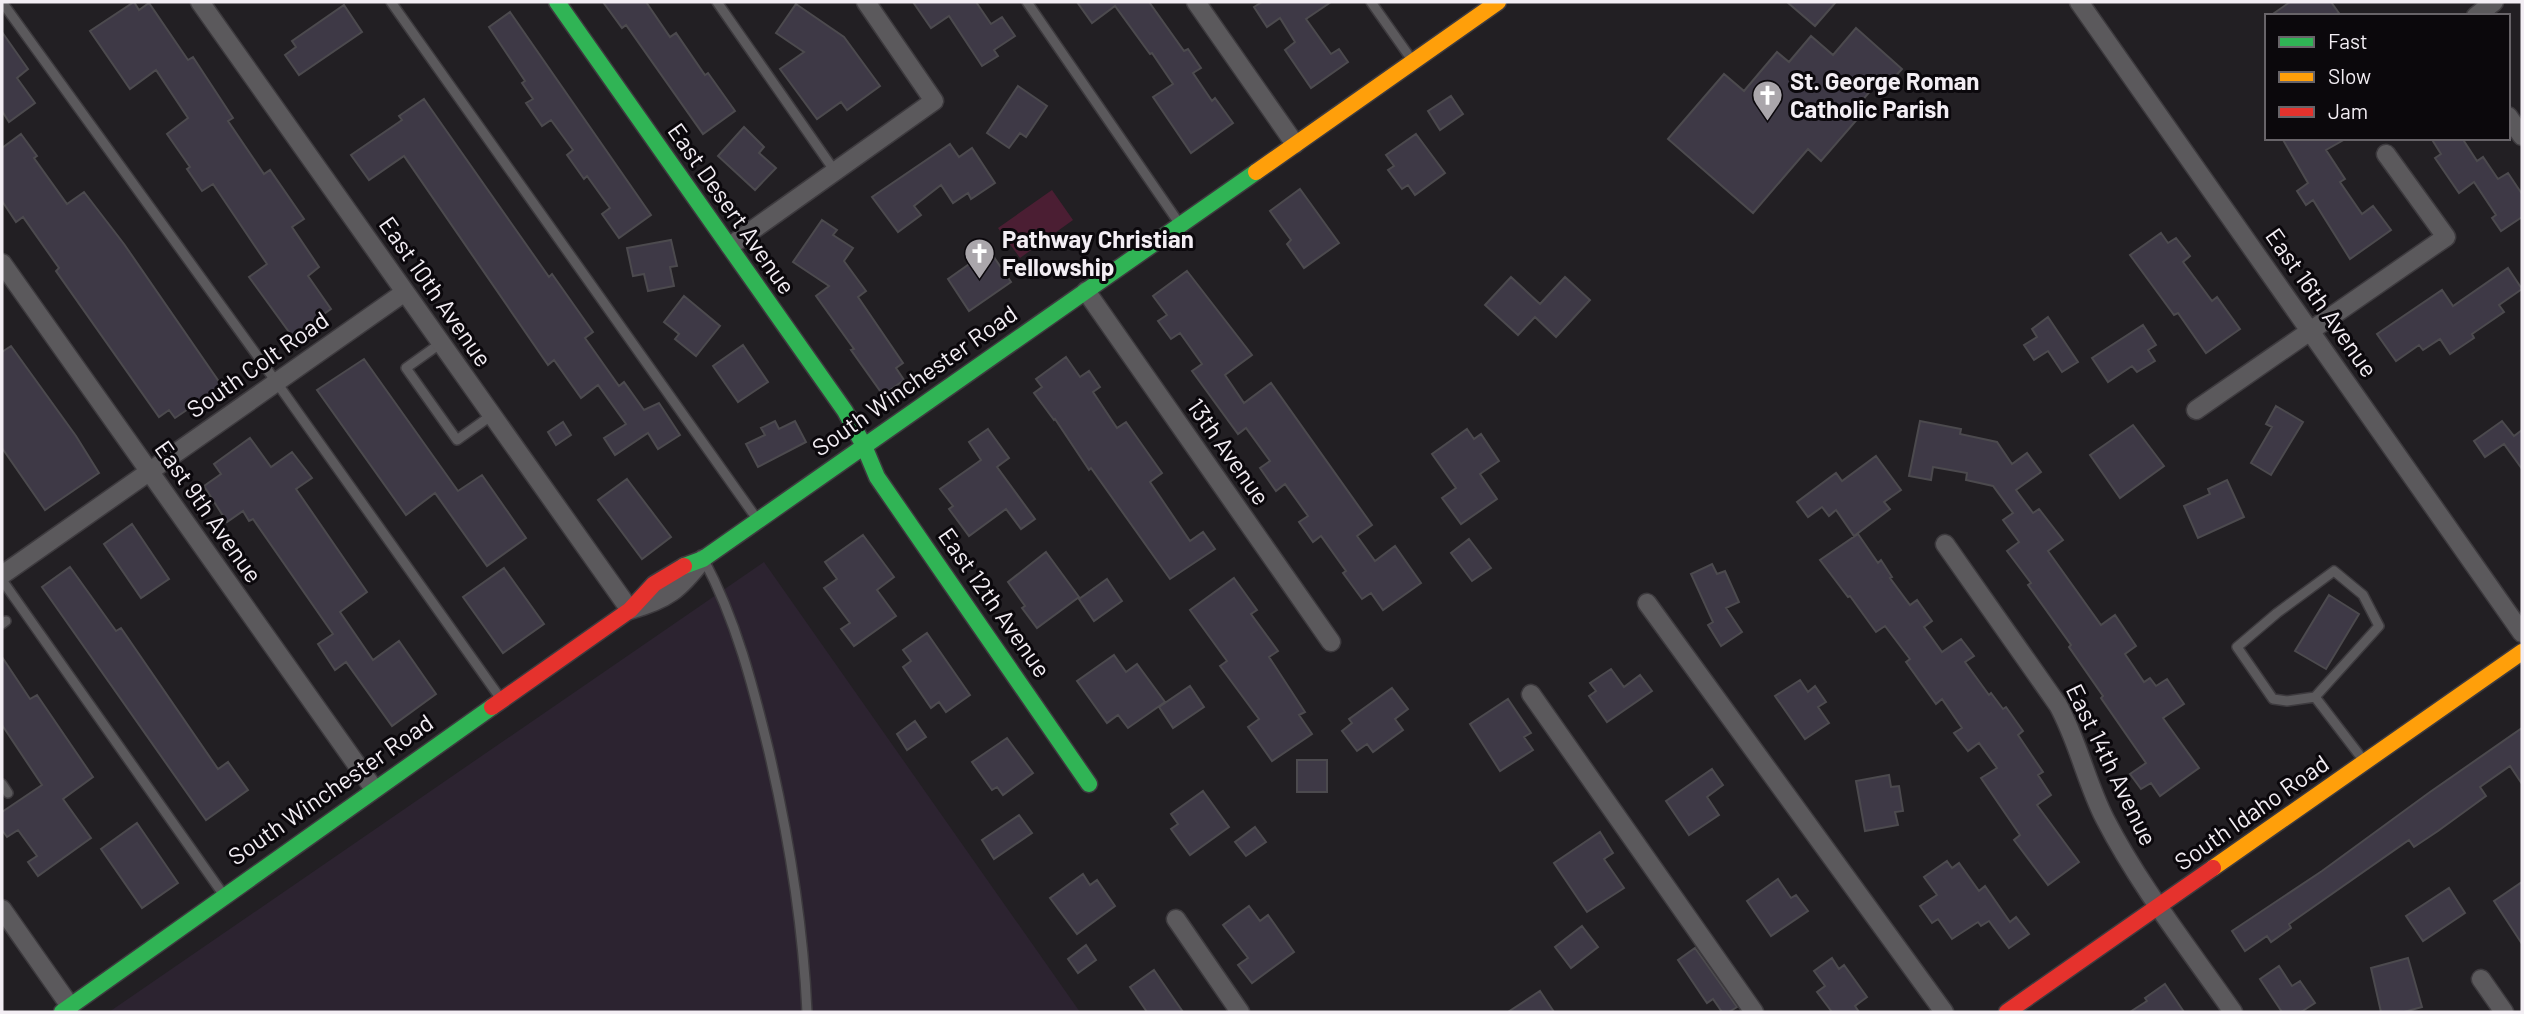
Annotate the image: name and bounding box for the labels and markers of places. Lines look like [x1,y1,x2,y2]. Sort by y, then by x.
place label: St. George Roman Catholic Parish [1790,66,1979,123]
church icon: St. George Roman Catholic Parish [1750,79,1784,123]
place label: Pathway Christian Fellowship [1002,224,1194,281]
church icon: Pathway Christian Fellowship [962,237,996,281]

